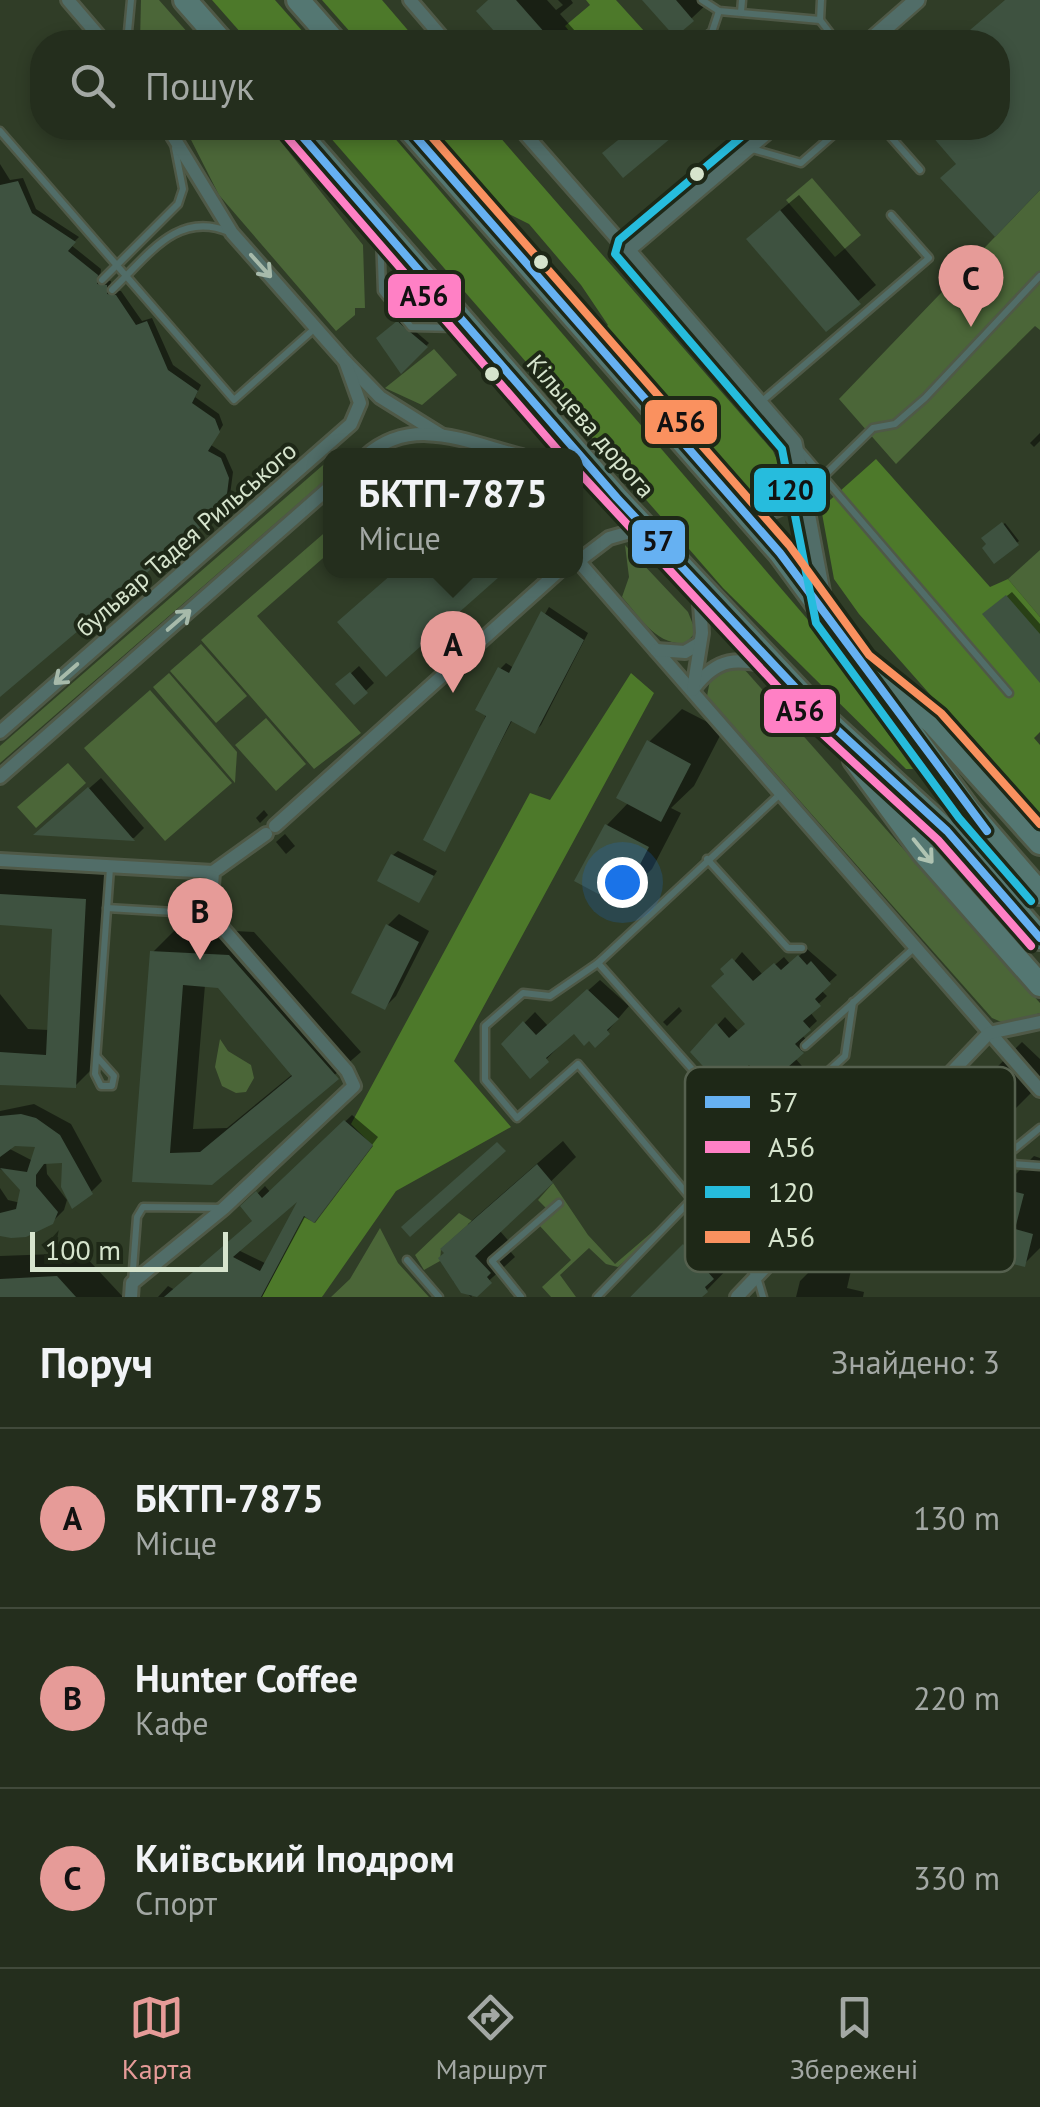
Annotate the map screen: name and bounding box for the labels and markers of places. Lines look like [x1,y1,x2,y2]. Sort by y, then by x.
unlabelled marker [687,164,707,184]
pin: C [938,245,1004,327]
unlabelled marker [531,252,551,272]
unlabelled marker [482,364,502,384]
pin: A [420,610,486,693]
pin: B [168,878,232,960]

